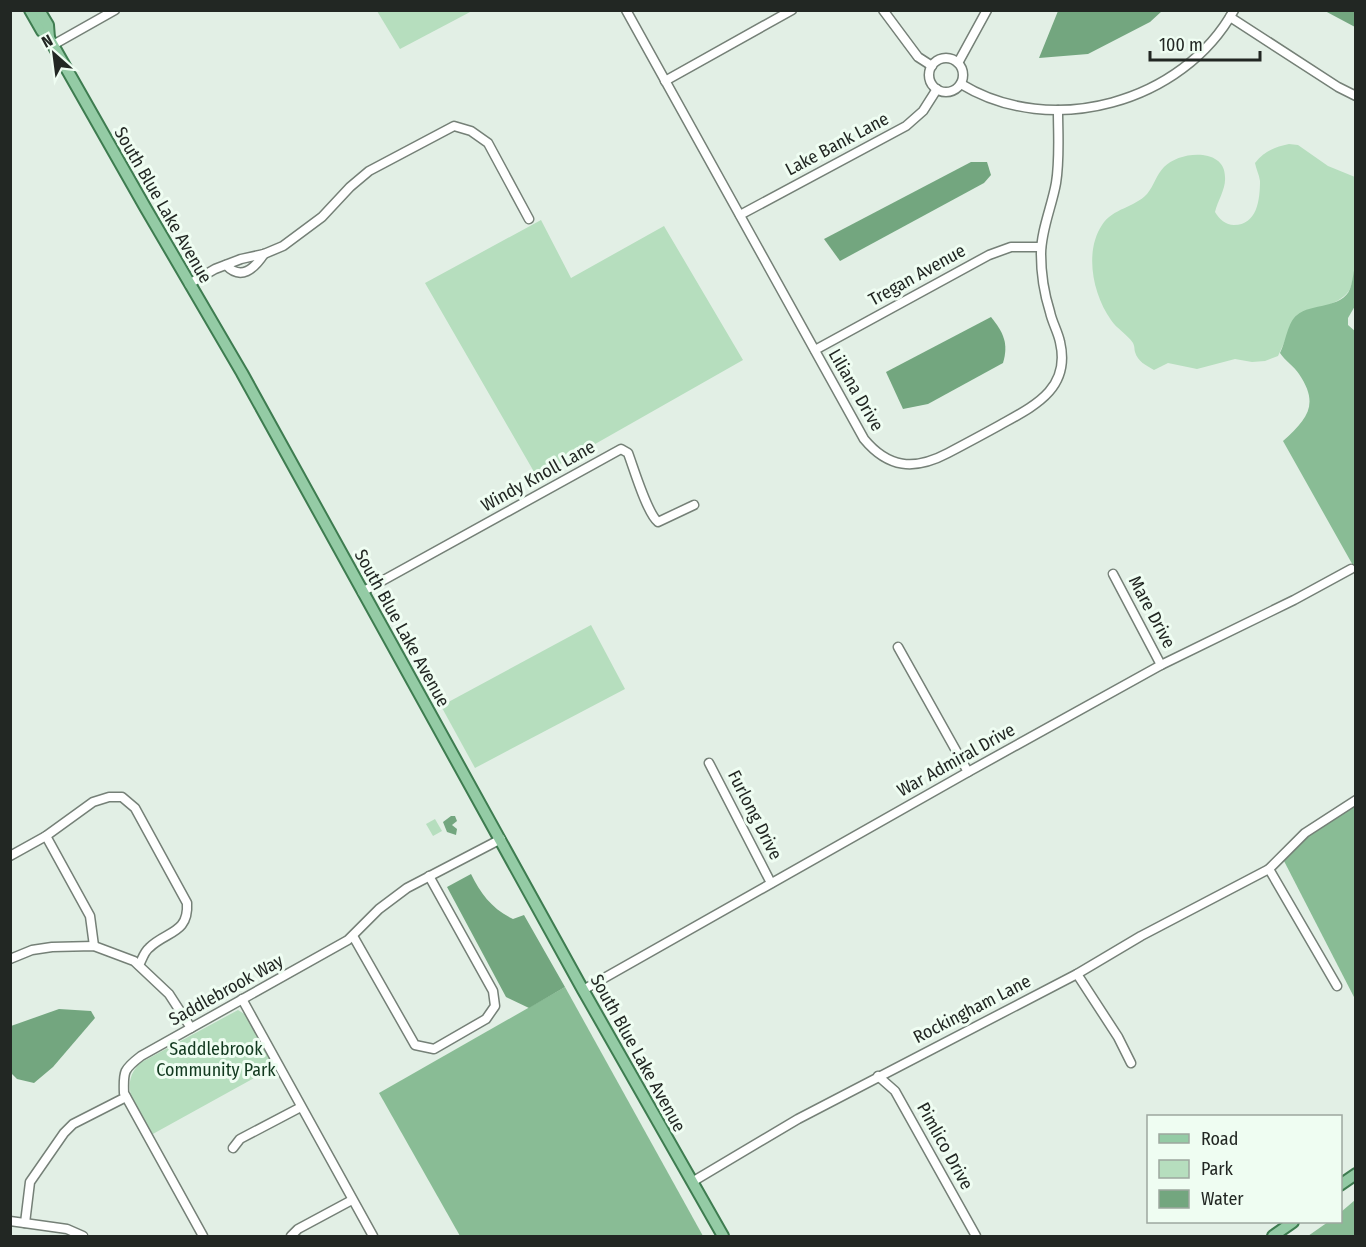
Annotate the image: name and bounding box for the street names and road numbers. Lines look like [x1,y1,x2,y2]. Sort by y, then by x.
street label: Lake Bank Lane [782,108,893,180]
street label: South Blue Lake Avenue [109,123,217,287]
street label: Tregan Avenue [865,239,969,311]
street label: Liliana Drive [824,345,888,435]
street label: Windy Knoll Lane [477,436,599,516]
street label: South Blue Lake Avenue [350,545,454,711]
street label: Mare Drive [1124,572,1180,652]
street label: War Admiral Drive [893,719,1019,801]
street label: Furlong Drive [723,767,787,863]
street label: Saddlebrook Way [165,950,287,1030]
street label: South Blue Lake Avenue [586,970,690,1136]
street label: Rockingham Lane [910,970,1035,1048]
street label: Pimlico Drive [912,1099,978,1194]

